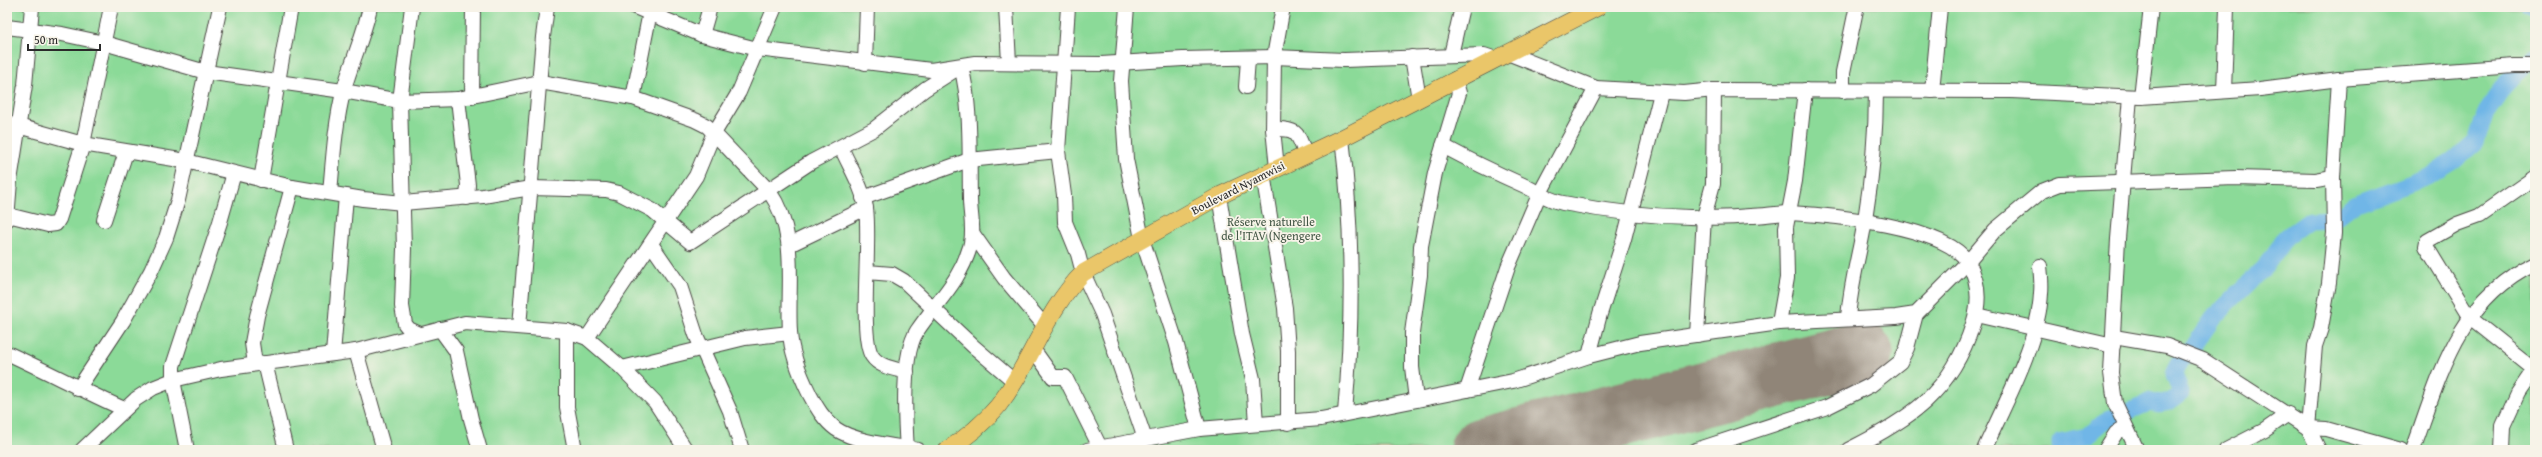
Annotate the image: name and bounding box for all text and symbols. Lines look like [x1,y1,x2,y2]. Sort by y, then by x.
scale bar [28,26,100,52]
text: 50 m [34,31,58,48]
street label: Boulevard Nyamwisi [1188,156,1288,218]
park label: Réserve naturelle de l'ITAV (Ngengere [1221,213,1321,244]

